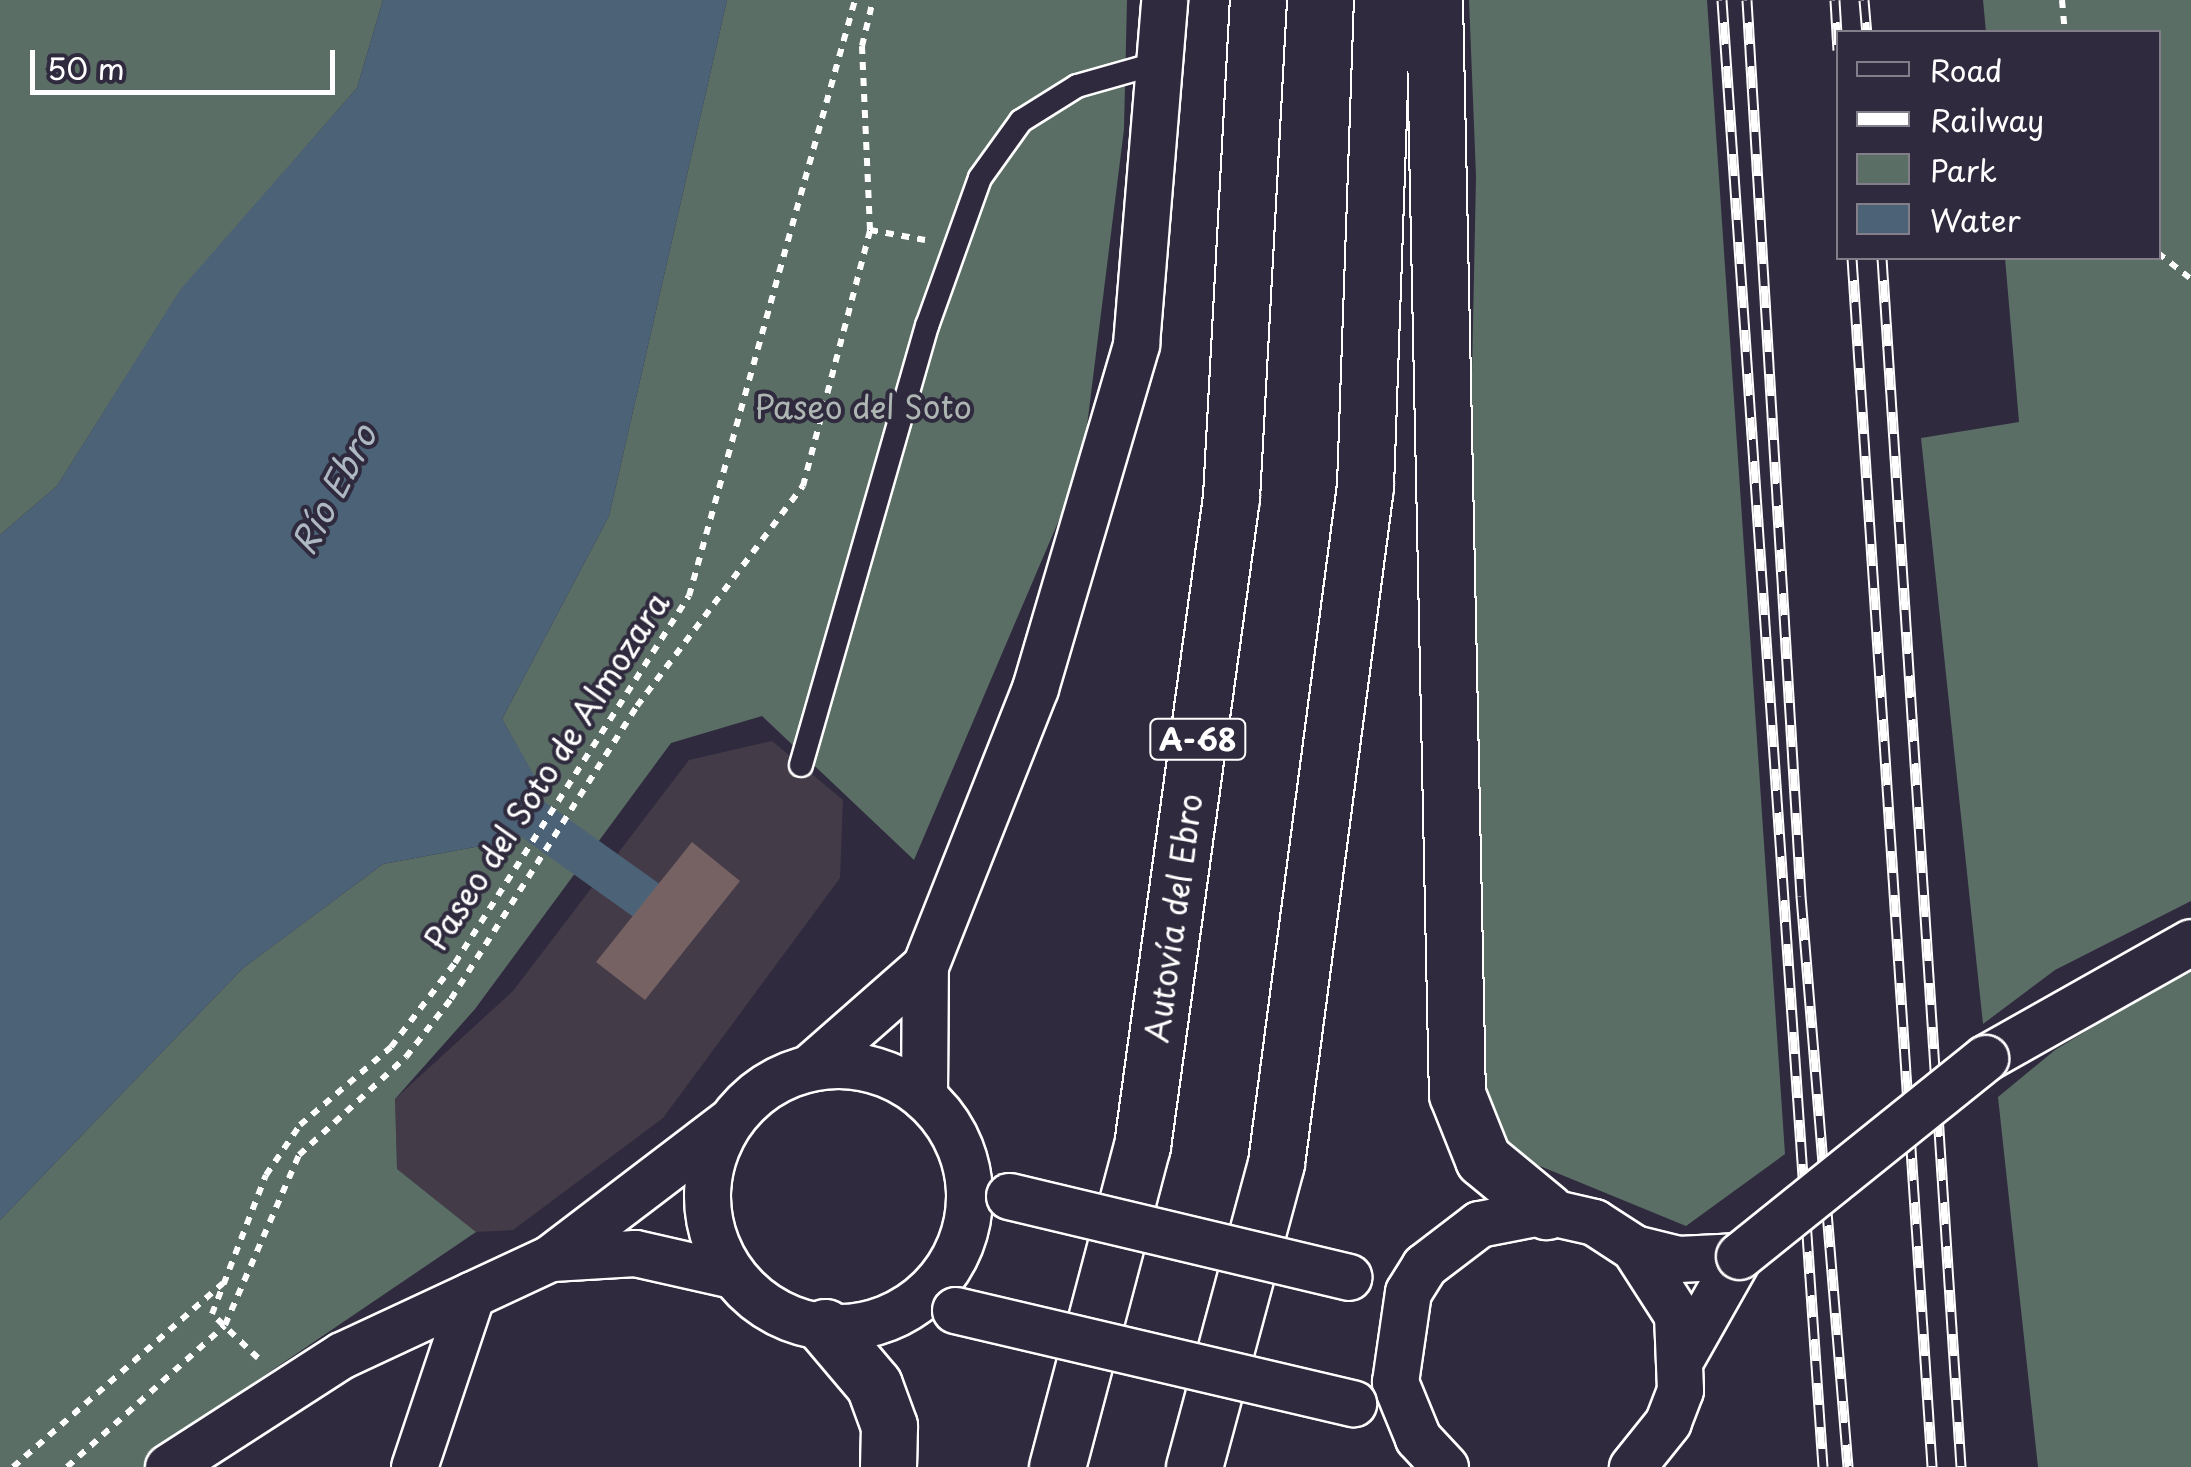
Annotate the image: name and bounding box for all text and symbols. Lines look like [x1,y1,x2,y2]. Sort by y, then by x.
scale bar [35,30,340,92]
legend [1836,30,2161,260]
text: 50 m [47,45,125,90]
text: Road [1930,47,2003,92]
text: Railway [1930,97,2044,142]
text: Park [1930,147,1997,192]
text: Water [1930,197,2021,242]
park label: Paseo del Soto [753,387,973,425]
water label: Río Ebro [281,416,385,562]
street label: Paseo del Soto de Almozara [414,582,678,960]
road number: A-68 [1148,714,1248,764]
street label: Autovía del Ebro [1136,789,1210,1047]

